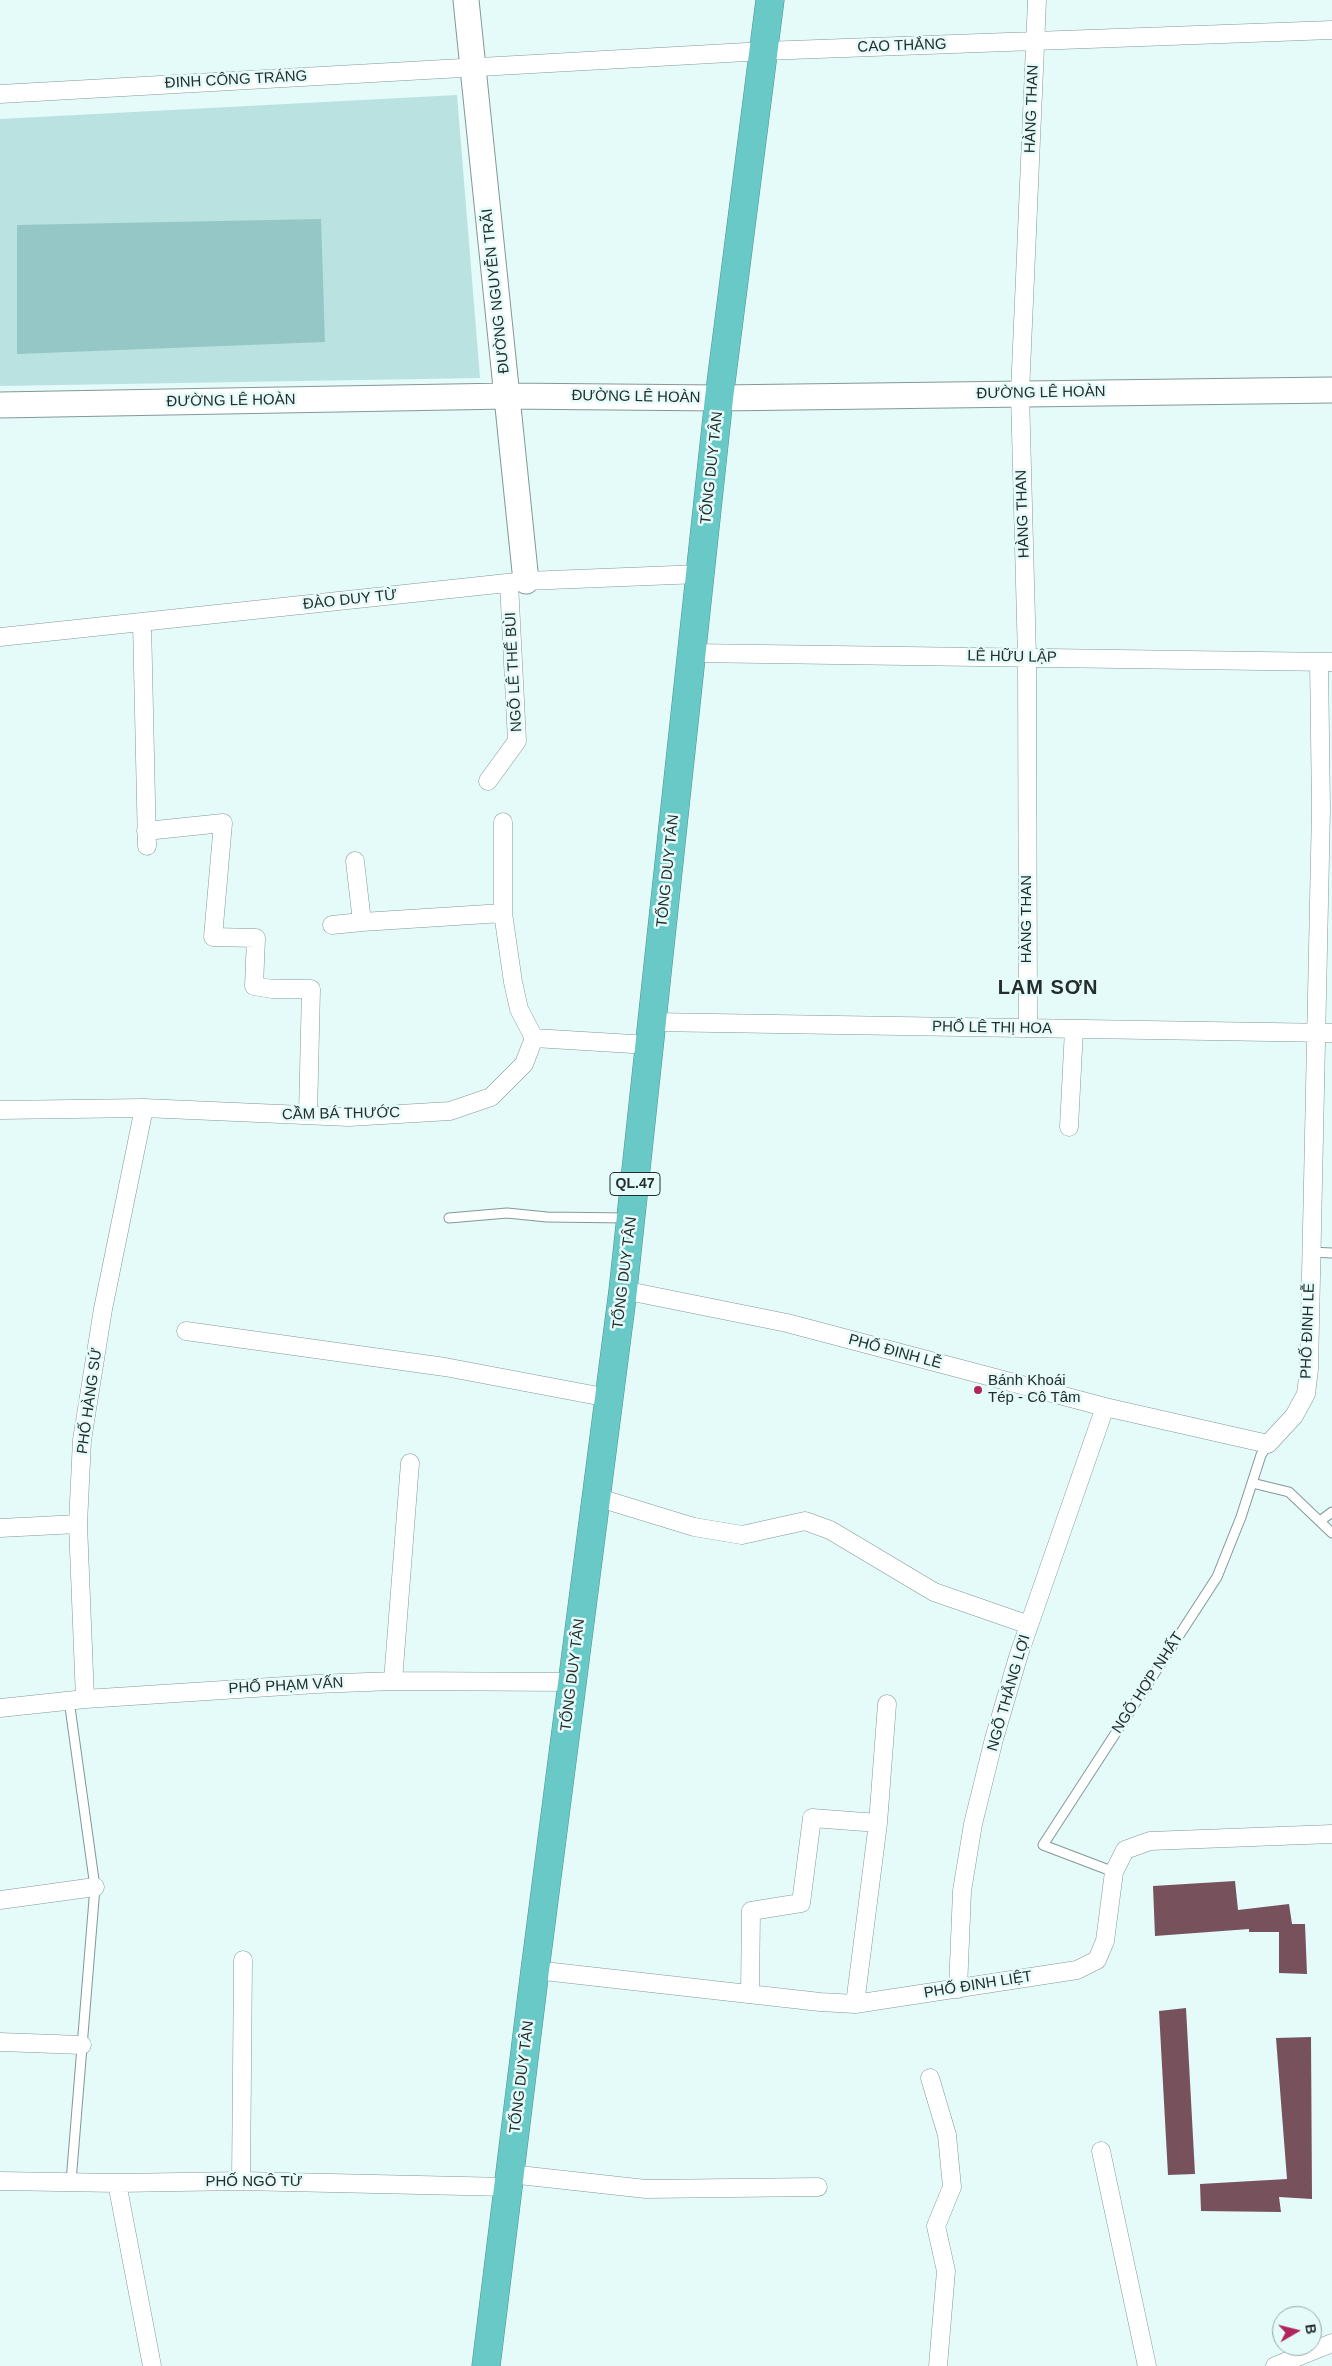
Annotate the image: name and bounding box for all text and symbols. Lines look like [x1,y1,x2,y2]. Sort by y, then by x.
street label: CAO THẮNG [857,35,947,57]
street label: HÀNG THAN [1021,65,1043,153]
street label: ĐINH CÔNG TRÁNG [164,67,308,93]
street label: ĐƯỜNG NGUYỄN TRÃI [478,208,514,374]
street label: ĐƯỜNG LÊ HOÀN [976,383,1106,403]
street label: ĐƯỜNG LÊ HOÀN [571,387,701,407]
street label: ĐƯỜNG LÊ HOÀN [166,391,296,411]
street label: TỐNG DUY TÂN [697,411,727,525]
street label: HÀNG THAN [1012,470,1034,558]
street label: ĐÀO DUY TỪ [302,586,398,614]
street label: NGÕ LÊ THẾ BÙI [502,612,526,732]
street label: LÊ HỮU LẬP [967,647,1057,667]
street label: TỐNG DUY TÂN [653,814,683,928]
street label: HÀNG THAN [1018,875,1036,963]
district label: LAM SƠN [997,976,1099,1000]
street label: PHỐ LÊ THỊ HOA [932,1018,1052,1038]
street label: CẦM BÁ THƯỚC [282,1104,400,1124]
road number: QL.47 [610,1172,660,1196]
street label: TỐNG DUY TÂN [609,1216,641,1330]
street label: PHỐ ĐINH LỄ [1297,1283,1319,1379]
street label: PHỐ ĐINH LỄ [846,1331,944,1373]
street label: PHỐ HÀNG SỨ [74,1347,106,1455]
place label: Bánh Khoái Tép - Cô Tâm [988,1372,1081,1407]
marker: Bánh Khoái Tép - Cô Tâm [972,1384,984,1396]
street label: TỐNG DUY TÂN [557,1618,589,1732]
street label: NGÕ HỢP NHẤT [1109,1629,1187,1737]
street label: NGÕ THẮNG LỢI [984,1633,1034,1753]
street label: PHỐ PHẠM VẤN [228,1674,344,1698]
street label: PHỐ ĐINH LIỆT [923,1968,1033,2002]
street label: TỐNG DUY TÂN [506,2020,538,2134]
street label: PHỐ NGÔ TỪ [206,2173,302,2191]
north arrow [1272,2306,1322,2356]
text: B [1302,2323,1319,2335]

